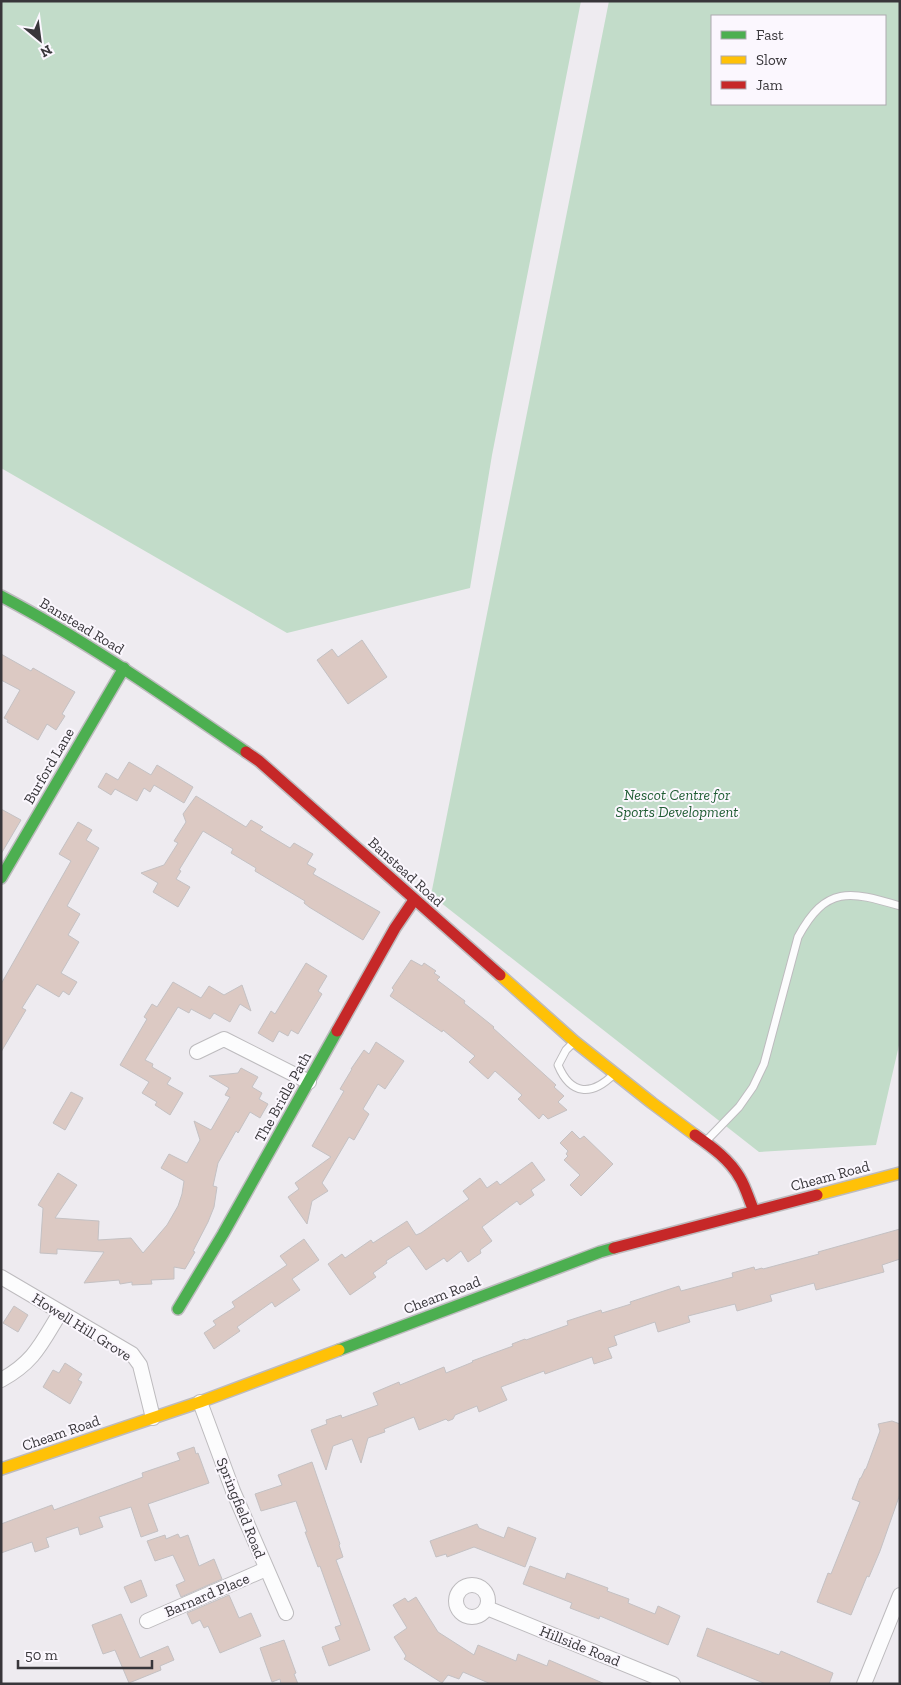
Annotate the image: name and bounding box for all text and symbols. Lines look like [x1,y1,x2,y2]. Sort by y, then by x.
north arrow [15,15,65,65]
legend [711,15,886,105]
text: Fast [756,26,784,44]
text: N [37,41,55,61]
text: Slow [756,51,788,69]
text: Jam [756,76,783,94]
street label: Banstead Road [37,594,128,659]
street label: Burford Lane [20,725,78,807]
park label: Nescot Centre for Sports Development [616,786,738,821]
street label: Banstead Road [365,833,448,911]
street label: The Bridle Path [251,1048,315,1145]
street label: Cheam Road [789,1157,872,1195]
street label: Cheam Road [401,1272,484,1318]
street label: Howell Hill Grove [29,1289,135,1365]
street label: Cheam Road [20,1411,103,1455]
street label: Springfield Road [213,1455,270,1562]
street label: Barnard Place [162,1569,252,1621]
street label: Hillside Road [537,1622,624,1671]
scale bar [18,1638,151,1670]
text: 50 m [25,1646,58,1664]

